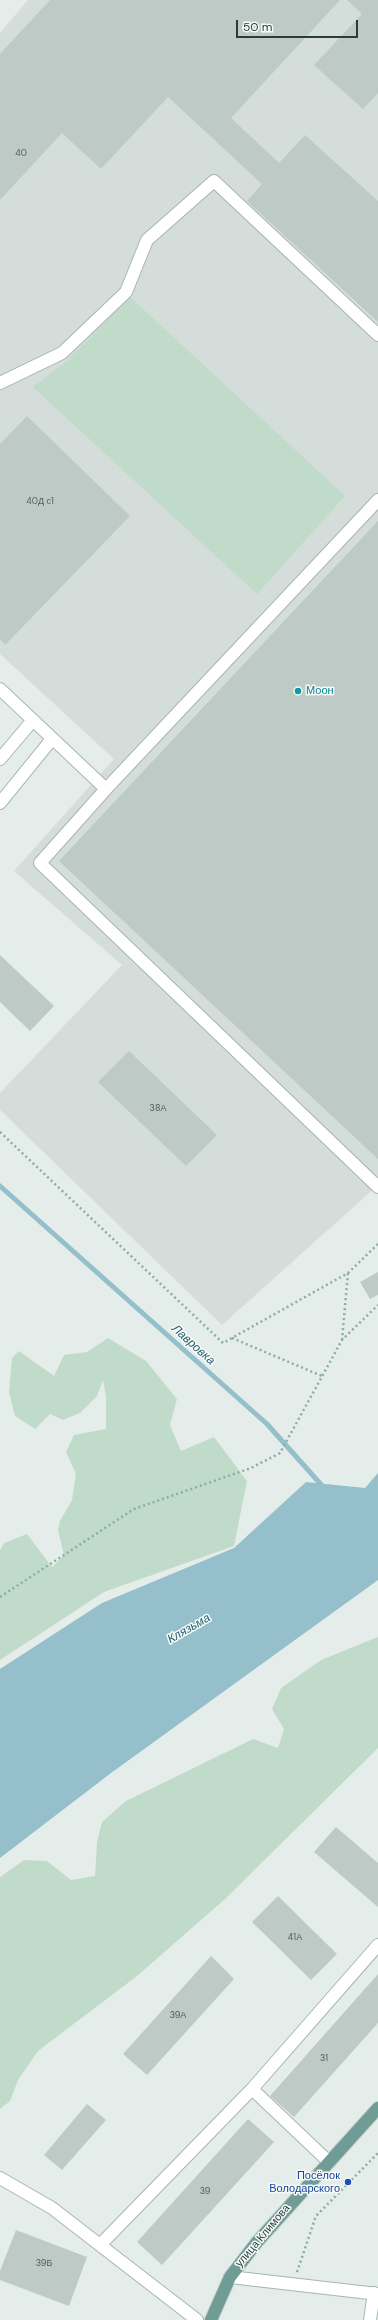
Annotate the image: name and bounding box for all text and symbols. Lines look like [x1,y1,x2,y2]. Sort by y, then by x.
scale bar [238,12,360,38]
text: 50 m [243,19,272,35]
house number: 40 [15,149,27,159]
house number: 40Д с1 [26,497,54,507]
place label: Моон [306,684,334,698]
marker: Моон [293,686,303,696]
house number: 38А [150,1104,166,1114]
water label: Лавровка [168,1322,218,1368]
water label: Клязьма [165,1611,213,1647]
house number: 41А [288,1933,302,1943]
house number: 39А [170,2011,186,2021]
house number: 31 [320,2054,328,2064]
place label: Посёлок Володарского [269,2169,340,2195]
marker: Посёлок Володарского [343,2177,353,2187]
house number: 39 [200,2187,210,2197]
street label: улица Климова [233,2202,293,2270]
house number: 39Б [36,2259,52,2269]

